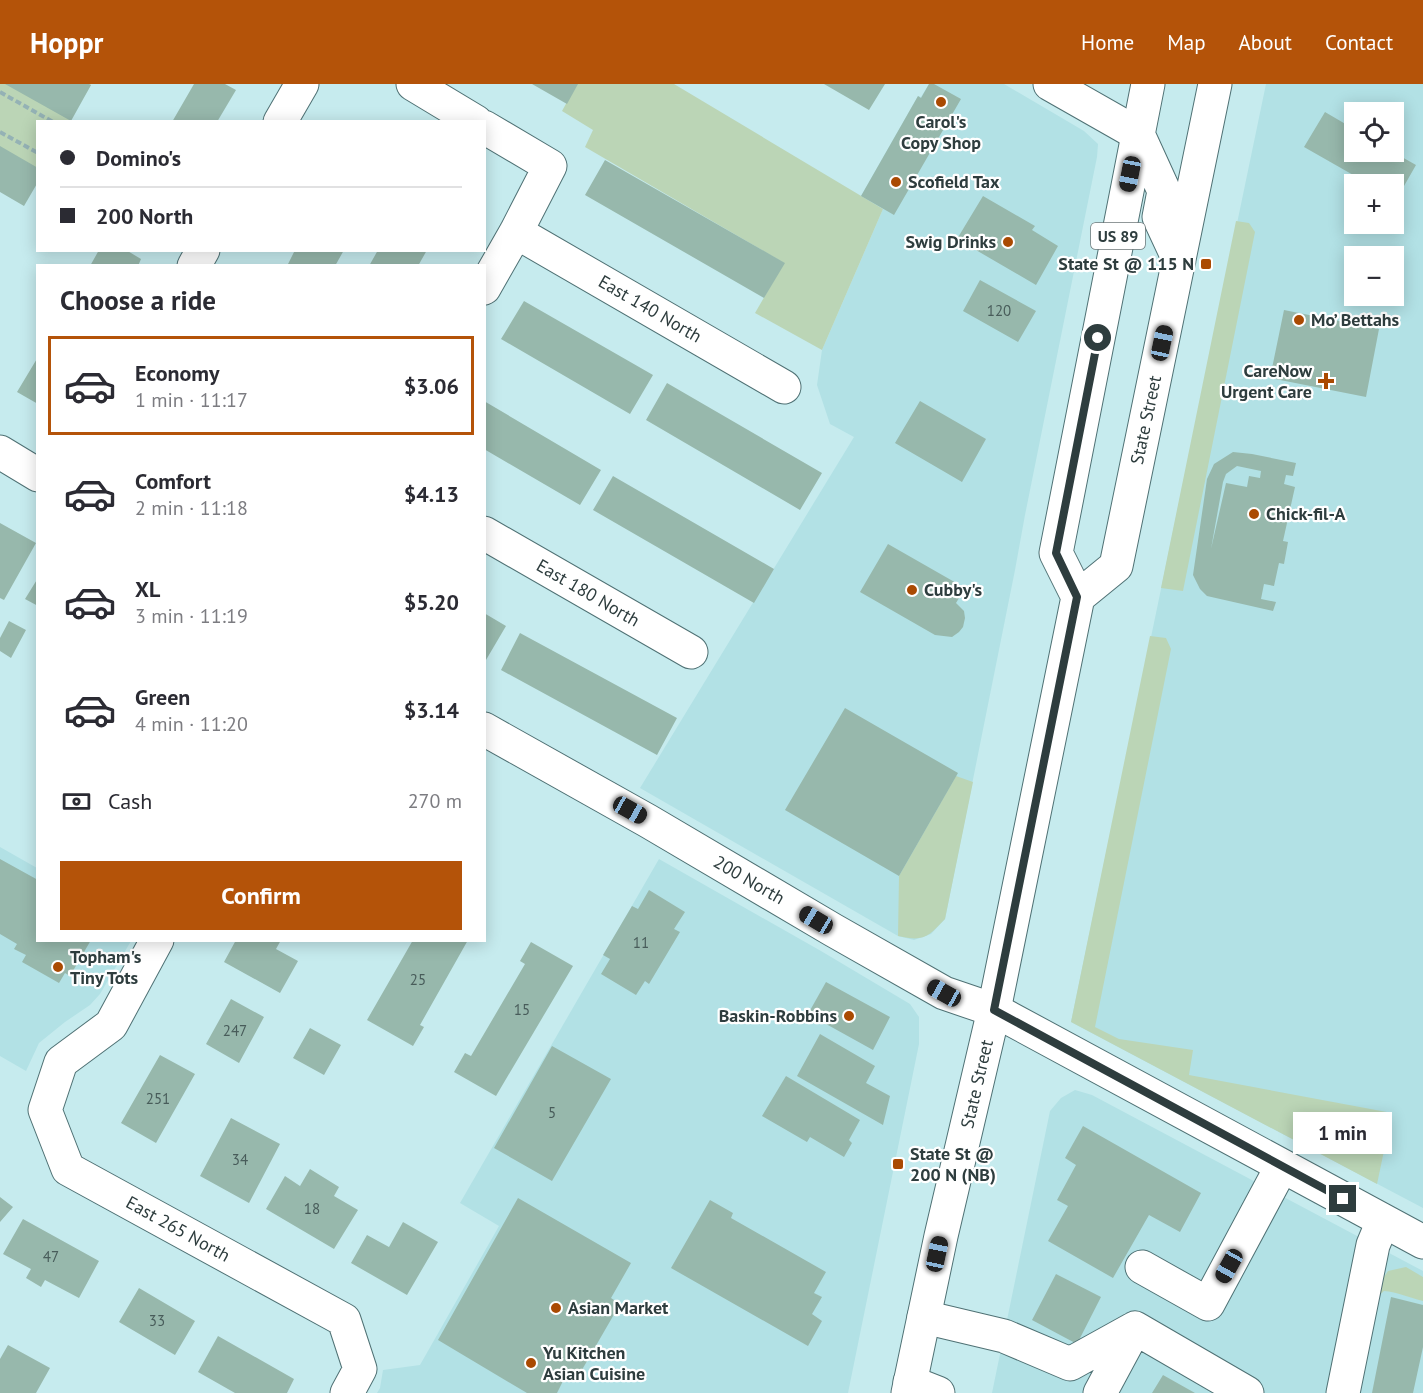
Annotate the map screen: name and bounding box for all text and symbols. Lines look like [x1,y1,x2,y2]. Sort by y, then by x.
text: Hoppr [30,24,103,61]
text: Home [1081,29,1134,56]
text: Map [1167,29,1206,56]
text: About [1239,29,1292,56]
text: Contact [1325,29,1393,56]
marker: Carol's Copy Shop [934,95,948,109]
map controls [1344,102,1404,306]
button: locate [1344,102,1404,162]
place label: Carol's Copy Shop [901,110,981,154]
text: Domino's [96,144,181,172]
car [1118,155,1142,193]
place label: Scofield Tax [908,170,1000,193]
button: + [1344,174,1404,234]
marker: Scofield Tax [889,175,903,189]
text: 200 North [96,202,193,230]
road number: US 89 [1091,223,1145,249]
place label: Swig Drinks [905,230,996,253]
marker: Swig Drinks [1001,235,1015,249]
button: − [1344,246,1404,306]
place label: State St @ 115 N [1058,252,1194,275]
marker: State St @ 115 N [1199,257,1213,271]
street label: East 140 North [594,270,706,347]
text: Choose a ride [60,283,216,317]
house number: 120 [987,301,1011,320]
place label: Mo’ Bettahs [1311,308,1400,331]
marker: Mo’ Bettahs [1292,313,1306,327]
route start [1084,324,1111,351]
car [1149,324,1175,362]
icon: car [63,359,117,413]
text: Economy [135,359,219,387]
place label: CareNow Urgent Care [1221,359,1313,403]
text: $3.06 [404,372,459,400]
marker: CareNow Urgent Care [1317,372,1335,390]
street label: State Street [1125,373,1166,467]
text: 1 min · 11:17 [135,387,248,413]
icon: car [63,467,117,521]
text: Comfort [135,467,211,495]
text: $4.13 [404,480,459,508]
text: 2 min · 11:18 [135,495,248,521]
place label: Chick-fil-A [1266,502,1345,525]
marker: Chick-fil-A [1247,507,1261,521]
street label: East 180 North [532,554,644,631]
icon: car [63,575,117,629]
text: XL [135,575,160,603]
place label: Cubby's [924,578,982,601]
marker: Cubby's [905,583,919,597]
text: $5.20 [404,588,459,616]
text: 3 min · 11:19 [135,603,248,629]
icon: car [63,683,117,737]
text: Green [135,683,190,711]
text: $3.14 [404,696,459,724]
text: 4 min · 11:20 [135,711,248,737]
icon: cash [60,785,93,818]
text: Cash [108,787,152,815]
text: 270 m [408,788,462,814]
car [610,793,650,827]
street label: 200 North [709,850,789,909]
button: Confirm [60,861,462,930]
car [796,903,836,937]
house number: 11 [633,933,649,952]
place label: Topham's Tiny Tots [70,945,142,989]
marker: Topham's Tiny Tots [51,960,65,974]
house number: 25 [410,970,426,989]
car [924,976,964,1010]
house number: 15 [514,1000,530,1019]
place label: Baskin-Robbins [719,1004,837,1027]
marker: Baskin-Robbins [842,1009,856,1023]
house number: 247 [223,1021,247,1040]
street label: State Street [955,1037,998,1131]
house number: 251 [146,1089,170,1108]
house number: 5 [548,1103,556,1122]
callout: 1 min [1294,1112,1392,1154]
text: 1 min [1318,1120,1367,1146]
place label: State St @ 200 N (NB) [910,1142,996,1186]
house number: 34 [232,1150,248,1169]
marker: State St @ 200 N (NB) [891,1157,905,1171]
route end [1329,1185,1356,1212]
street label: East 265 North [122,1190,234,1267]
house number: 18 [304,1199,320,1218]
car [924,1235,950,1273]
car [1212,1246,1246,1286]
house number: 47 [43,1247,59,1266]
place label: Asian Market [568,1296,669,1319]
marker: Asian Market [549,1301,563,1315]
house number: 33 [149,1311,165,1330]
place label: Yu Kitchen Asian Cuisine [542,1341,645,1385]
marker: Yu Kitchen Asian Cuisine [524,1356,538,1370]

